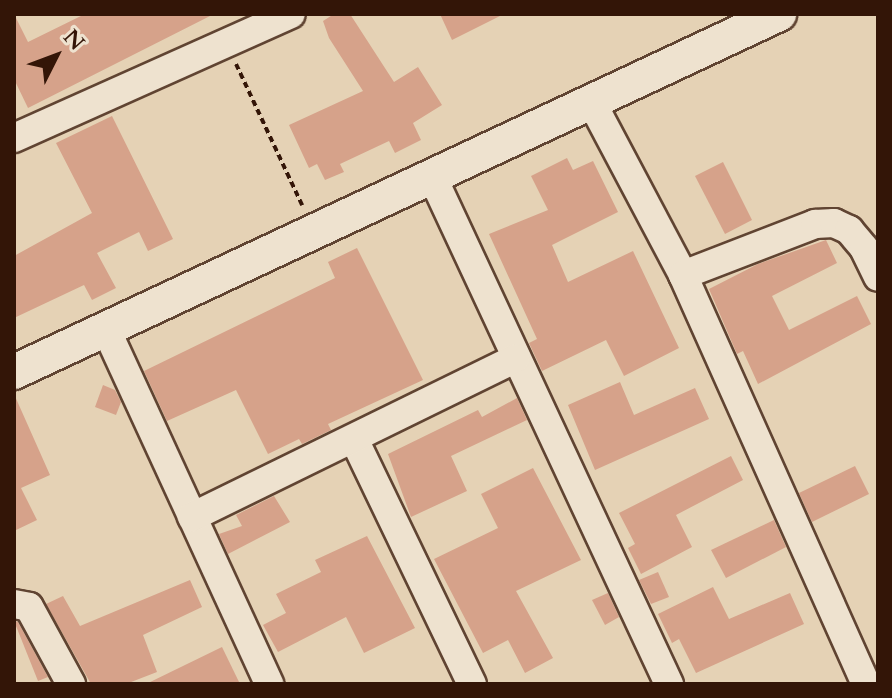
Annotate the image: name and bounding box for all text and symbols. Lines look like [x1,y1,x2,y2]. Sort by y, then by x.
north arrow [16,16,96,96]
text: N [56,23,91,57]

